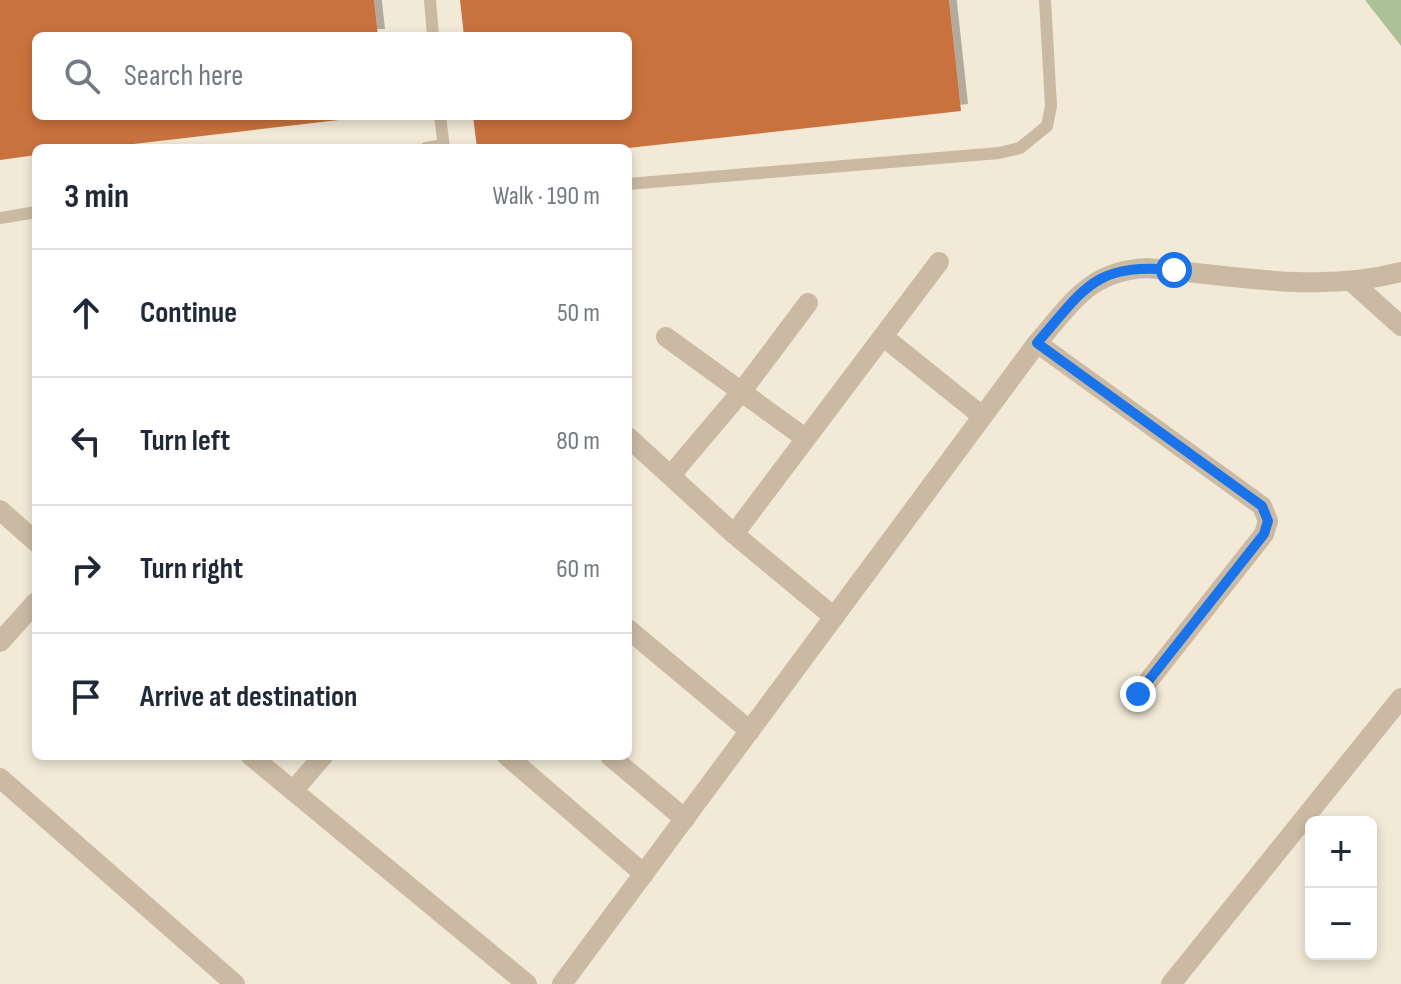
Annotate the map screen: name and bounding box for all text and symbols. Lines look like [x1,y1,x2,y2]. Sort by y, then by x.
search box [32,32,632,120]
icon: search [60,54,104,98]
text: Search here [124,58,243,94]
text: 3 min [64,176,129,217]
text: Walk · 190 m [493,181,600,212]
route start [1156,252,1192,288]
icon: ahead [64,291,108,335]
text: Continue [140,295,237,331]
text: 50 m [557,298,600,329]
icon: left [64,419,108,463]
text: Turn left [140,423,230,459]
text: 80 m [556,426,600,457]
icon: right [64,547,108,591]
text: Turn right [140,551,243,587]
text: 60 m [556,554,600,585]
icon: arrive [64,675,108,719]
route end [1120,676,1156,712]
text: Arrive at destination [140,679,357,715]
map controls [1305,816,1377,960]
button: + [1305,816,1377,888]
button: − [1305,888,1377,960]

